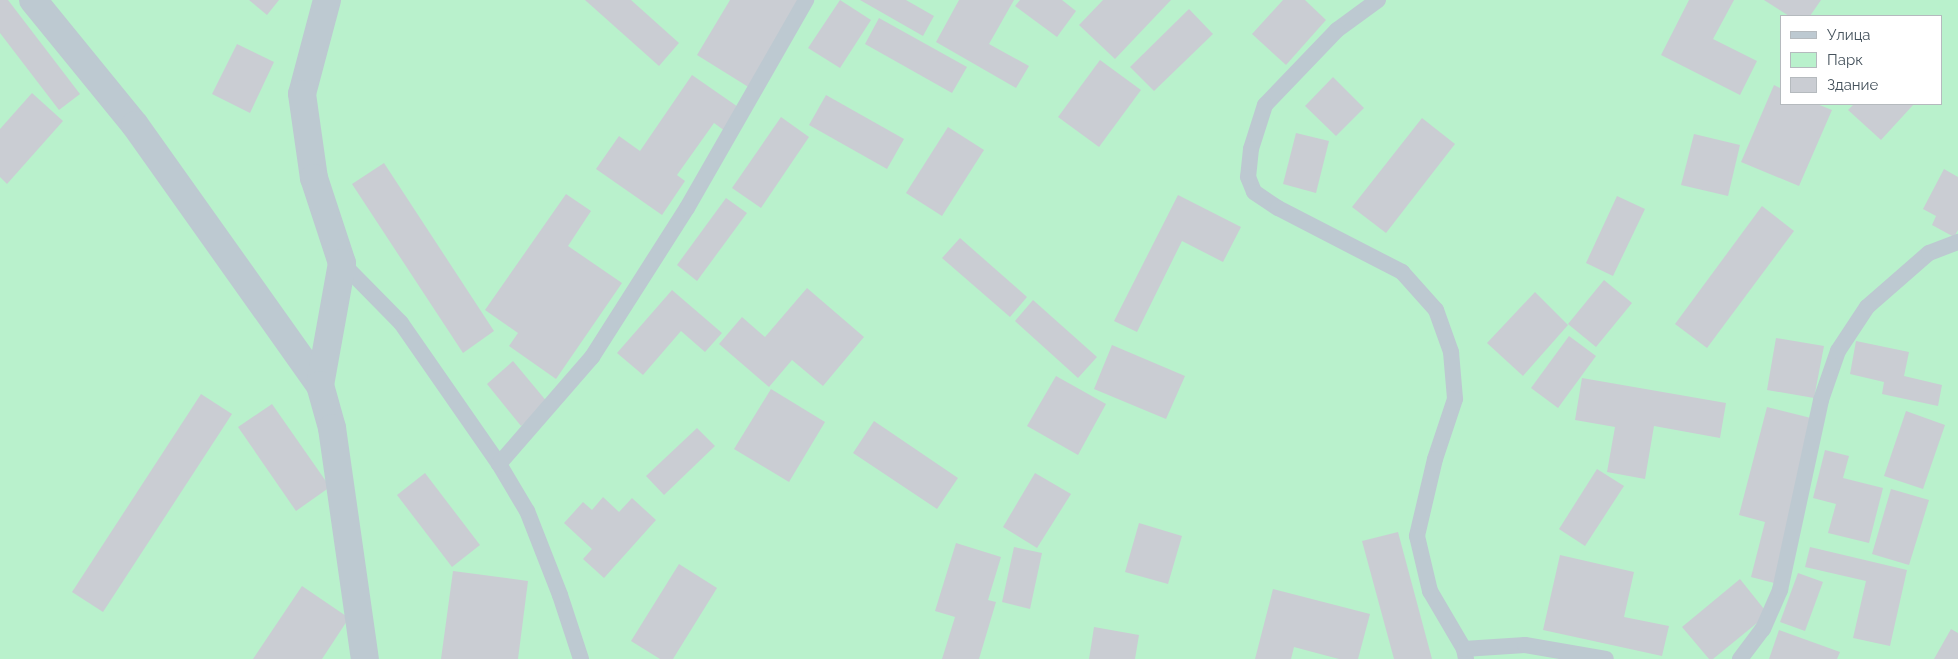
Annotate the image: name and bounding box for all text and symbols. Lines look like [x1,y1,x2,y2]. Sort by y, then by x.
legend [1780,15,1943,105]
text: Улица [1827,26,1871,44]
text: Парк [1827,51,1863,69]
text: Здание [1827,76,1878,94]

